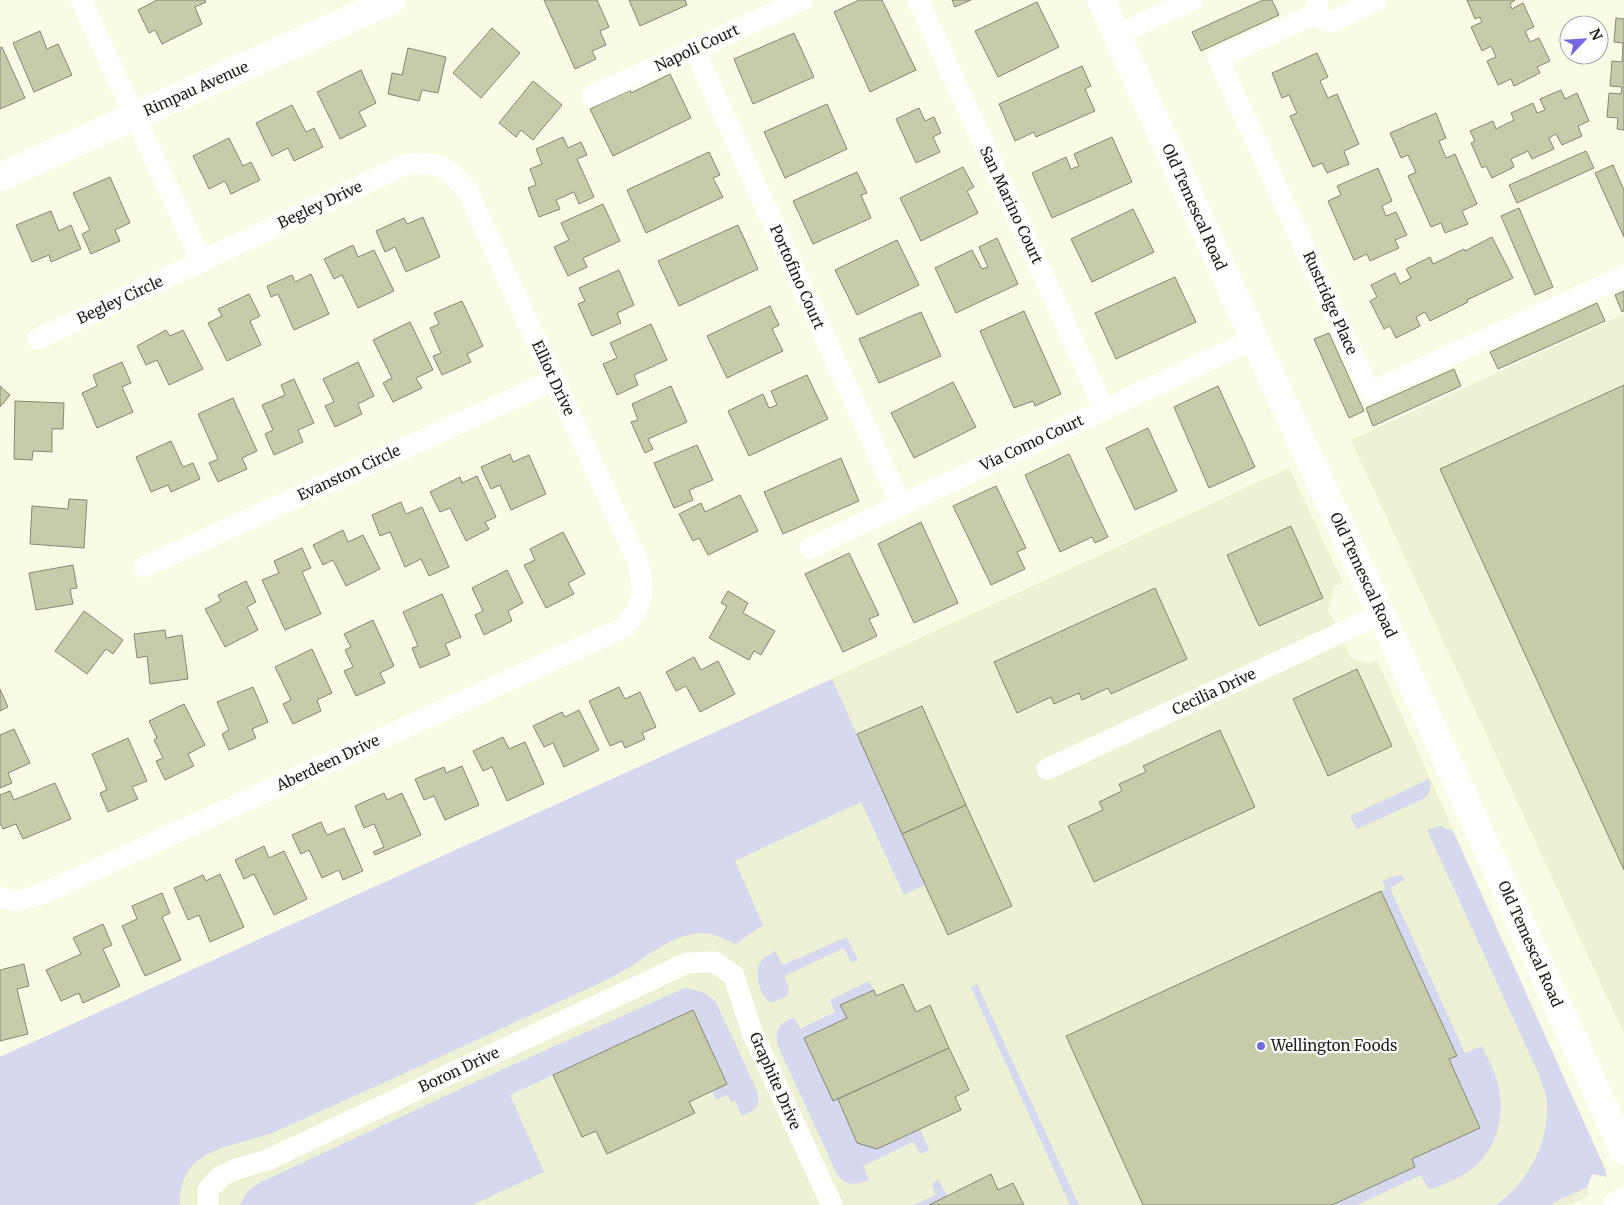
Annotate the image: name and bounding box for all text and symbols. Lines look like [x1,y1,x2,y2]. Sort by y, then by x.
north arrow [1559,15,1609,65]
street label: Napoli Court [652,20,742,75]
text: N [1585,26,1606,43]
street label: Rimpau Avenue [140,57,251,120]
street label: Old Temescal Road [1158,141,1231,273]
street label: San Marino Court [976,143,1047,267]
street label: Begley Drive [275,177,365,232]
street label: Portofino Court [766,222,829,332]
street label: Rustridge Place [1299,248,1362,358]
street label: Begley Circle [74,271,166,328]
street label: Elliot Drive [528,337,579,419]
street label: Via Como Court [976,410,1087,475]
street label: Evanston Circle [294,440,403,505]
street label: Old Temescal Road [1326,509,1401,641]
street label: Cecilia Drive [1169,664,1259,719]
street label: Aberdeen Drive [272,730,382,795]
street label: Old Temescal Road [1494,878,1567,1010]
street label: Graphite Drive [746,1029,805,1133]
place label: Wellington Foods [1270,1036,1397,1055]
marker: Wellington Foods [1255,1040,1267,1052]
street label: Boron Drive [416,1043,502,1096]

